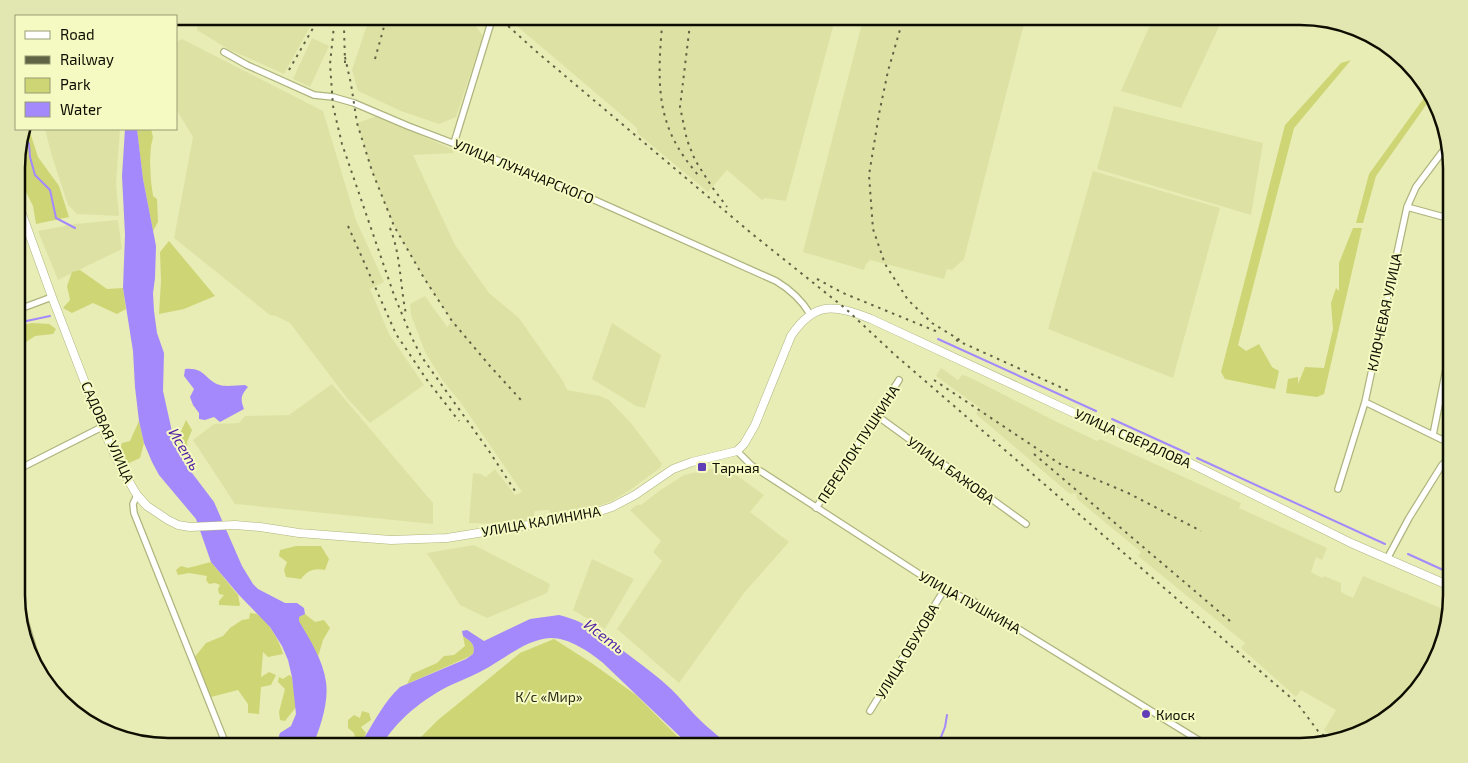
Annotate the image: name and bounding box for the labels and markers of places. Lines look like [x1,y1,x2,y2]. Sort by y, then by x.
place label: Тарная [712,459,760,476]
marker: Тарная [696,461,708,473]
place label: Киоск [1156,706,1195,723]
marker: Киоск [1140,708,1152,720]

